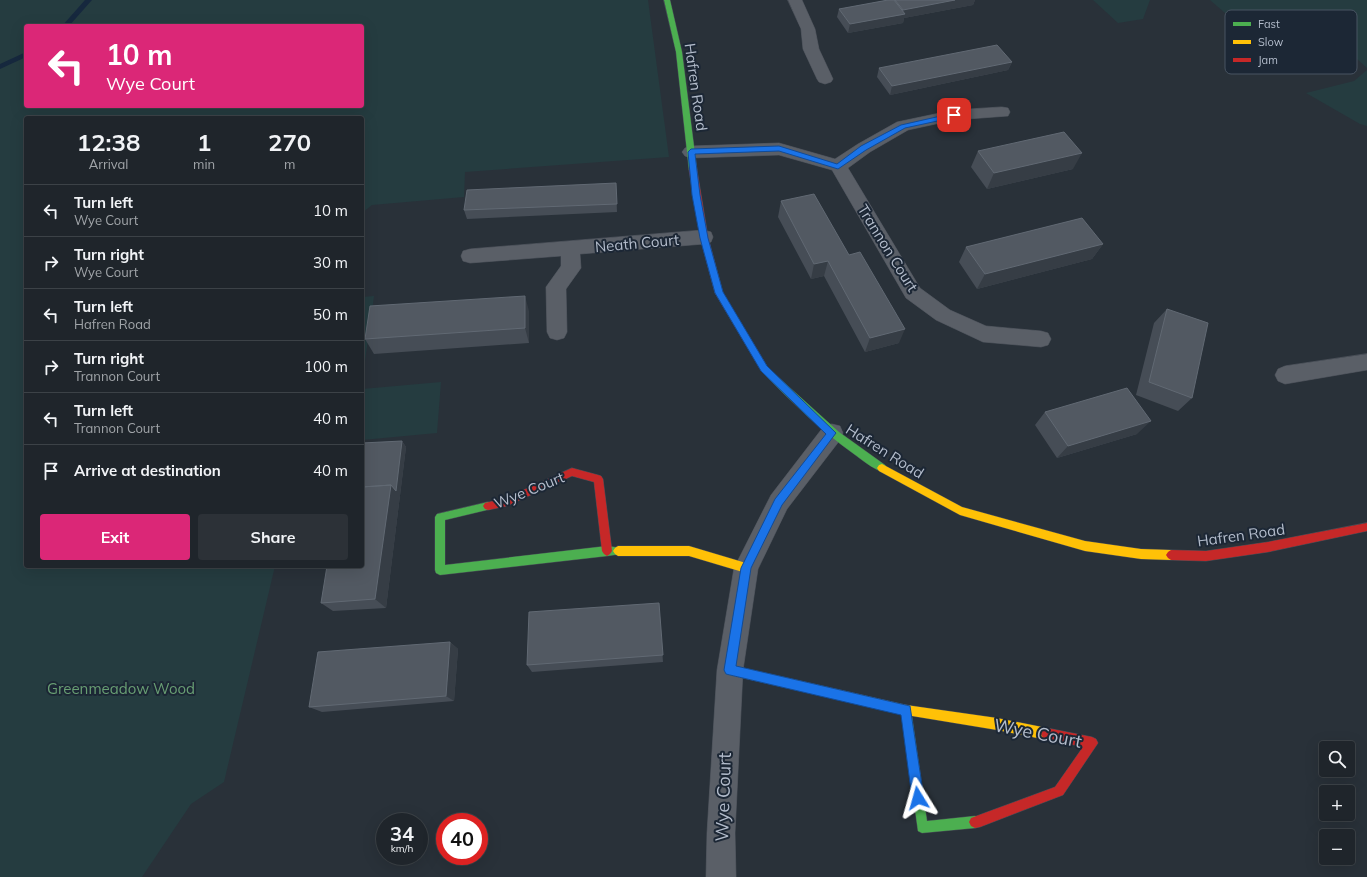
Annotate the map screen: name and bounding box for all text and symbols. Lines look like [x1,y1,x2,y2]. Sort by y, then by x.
legend [1225,10,1357,74]
text: Fast [1258,17,1280,31]
text: Slow [1258,35,1284,49]
text: 10 m [106,37,172,72]
icon: left [40,40,92,92]
street label: Hafren Road [680,42,712,132]
text: Jam [1258,53,1278,67]
text: Wye Court [106,72,195,95]
pin [937,98,971,132]
icon: arrive [943,104,965,126]
text: 12:38 [77,127,140,157]
text: 1 [197,127,211,157]
text: 270 [268,127,311,157]
text: Arrival [89,156,128,172]
text: min [193,156,215,172]
text: m [284,156,295,172]
text: Turn left [74,193,133,212]
icon: left [40,200,62,222]
text: 10 m [313,201,348,220]
street label: Trannon Court [854,201,922,295]
text: Wye Court [74,212,138,228]
street label: Neath Court [594,230,680,256]
text: Turn right [74,245,144,264]
icon: right [40,252,62,274]
text: 30 m [313,253,348,272]
text: Wye Court [74,264,138,280]
text: Turn left [74,297,133,316]
icon: left [40,304,62,326]
text: 50 m [313,305,348,324]
text: Hafren Road [74,316,151,332]
text: Turn right [74,349,144,368]
icon: right [40,356,62,378]
text: 100 m [304,357,348,376]
text: Trannon Court [74,368,160,384]
text: Turn left [74,401,133,420]
icon: left [40,408,62,430]
text: 40 m [313,409,348,428]
street label: Hafren Road [842,419,928,483]
text: Trannon Court [74,420,160,436]
icon: arrive [40,460,62,482]
text: Arrive at destination [74,461,221,480]
text: 40 m [313,461,348,480]
street label: Wye Court [491,467,567,513]
button: Exit [40,514,190,560]
button: Share [198,514,348,560]
street label: Hafren Road [1196,519,1286,551]
park label: Greenmeadow Wood [47,679,195,698]
street label: Wye Court [992,713,1084,753]
map controls [1319,741,1355,865]
button: search [1319,741,1355,777]
street label: Wye Court [710,752,736,842]
position arrow [897,777,939,819]
button: + [1319,785,1355,821]
speed limit sign: 40 [436,813,488,865]
text: 34 [390,821,414,846]
button: − [1319,829,1355,865]
text: km/h [391,842,413,855]

